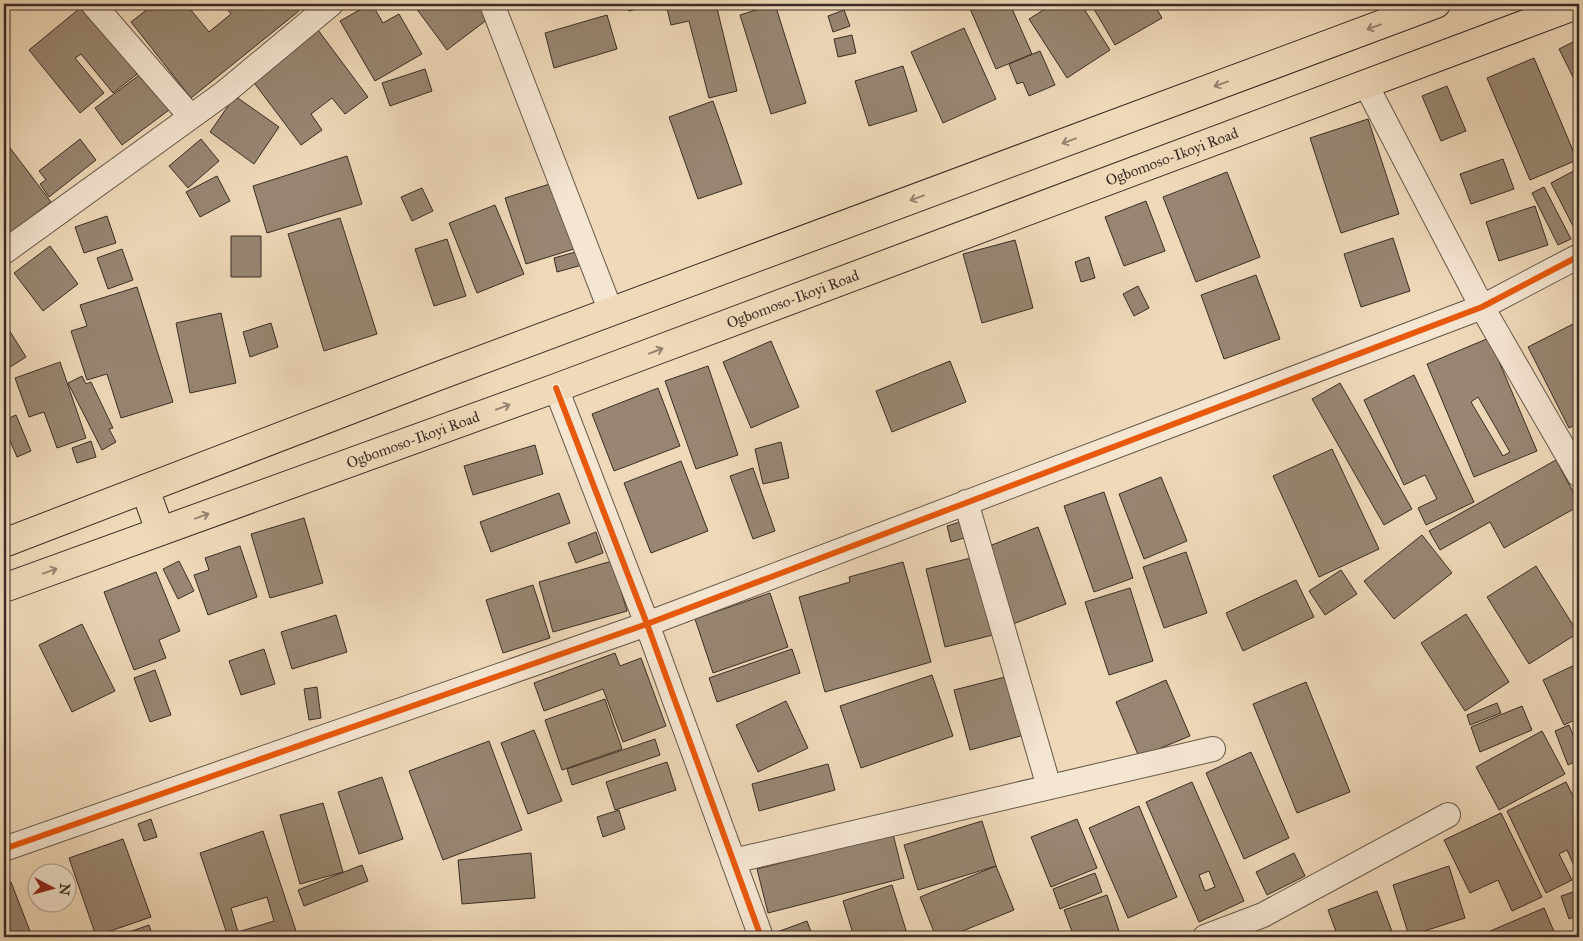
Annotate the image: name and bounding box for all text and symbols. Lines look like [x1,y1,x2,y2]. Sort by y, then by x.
one-way arrow [1366,23,1382,32]
one-way arrow [1214,80,1230,89]
street label: Ogbomoso-Ikoyi Road [1103,124,1241,190]
one-way arrow [1062,137,1077,146]
one-way arrow [910,194,925,203]
street label: Ogbomoso-Ikoyi Road [724,266,862,332]
one-way arrow [648,346,663,355]
one-way arrow [495,402,511,411]
street label: Ogbomoso-Ikoyi Road [344,407,482,472]
one-way arrow [194,511,210,520]
one-way arrow [41,566,57,575]
north arrow [28,864,78,914]
text: N [55,883,74,896]

